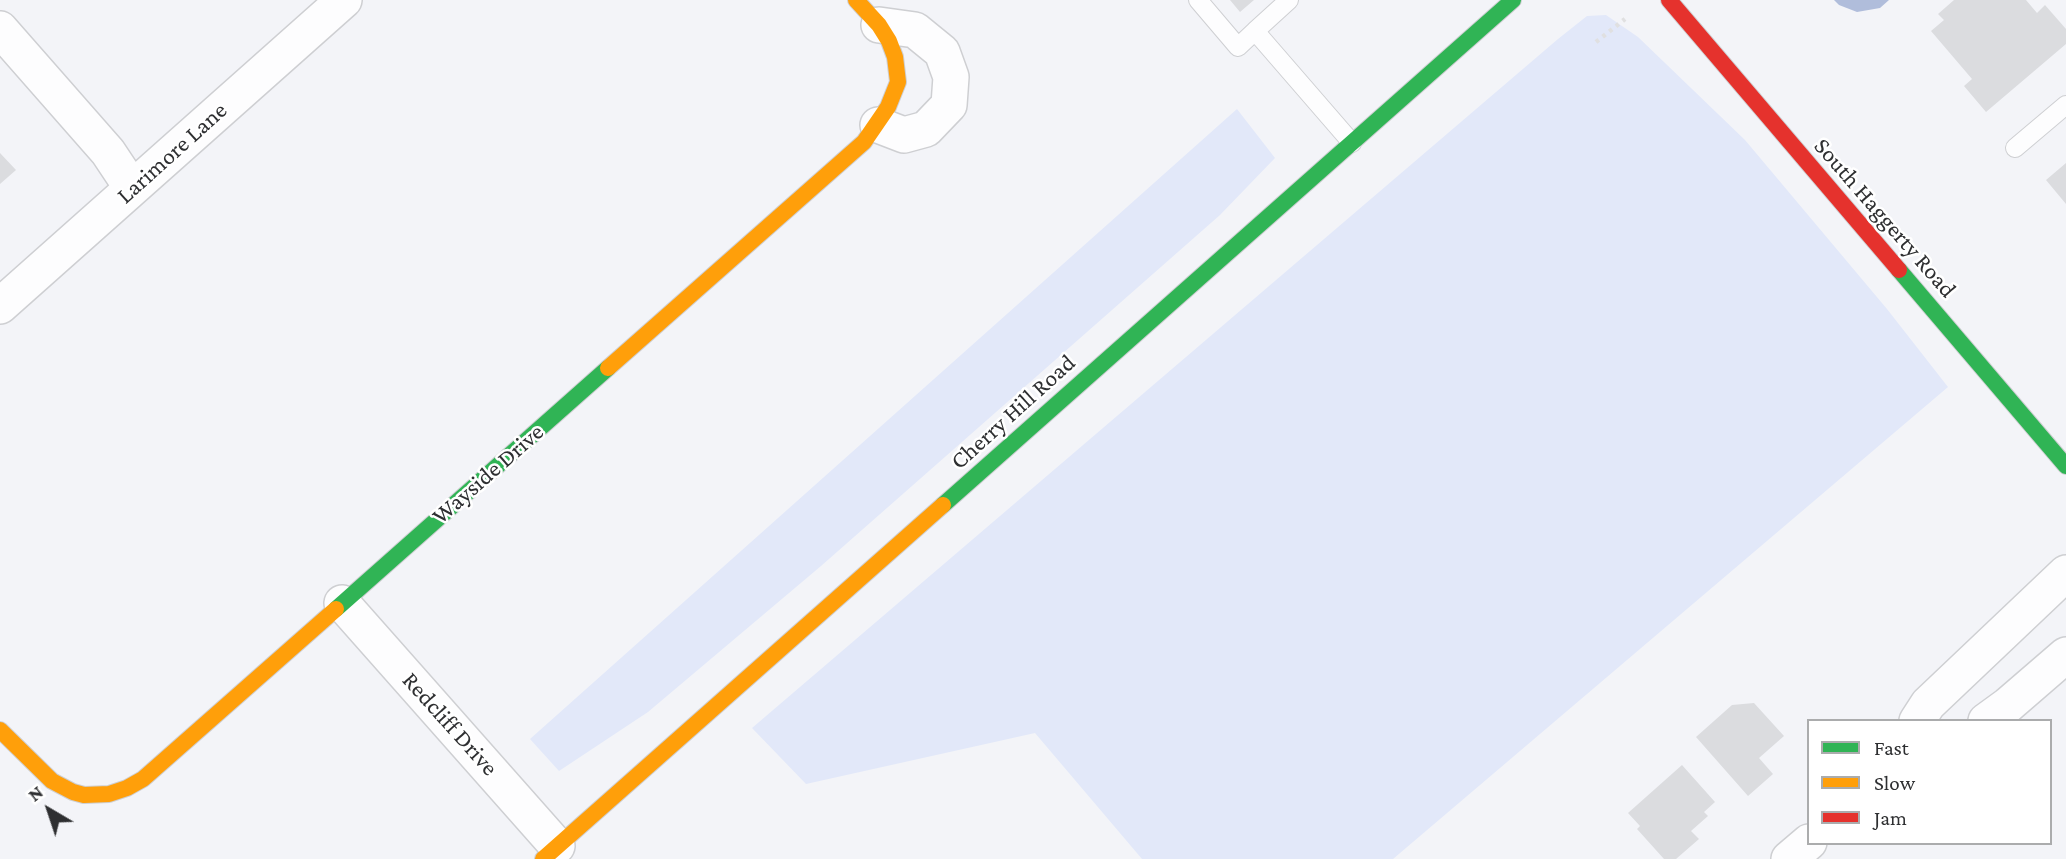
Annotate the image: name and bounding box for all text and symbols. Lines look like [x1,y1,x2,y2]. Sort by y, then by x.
street label: Larimore Lane [111,96,233,210]
street label: South Haggerty Road [1808,132,1962,304]
street label: Cherry Hill Road [945,348,1081,476]
street label: Wayside Drive [426,418,550,530]
street label: Redcliff Drive [396,666,504,782]
legend [1807,719,2052,845]
text: Fast [1874,736,1909,760]
text: Slow [1874,771,1915,795]
north arrow [14,775,84,845]
text: N [24,781,47,806]
text: Jam [1874,806,1907,830]

